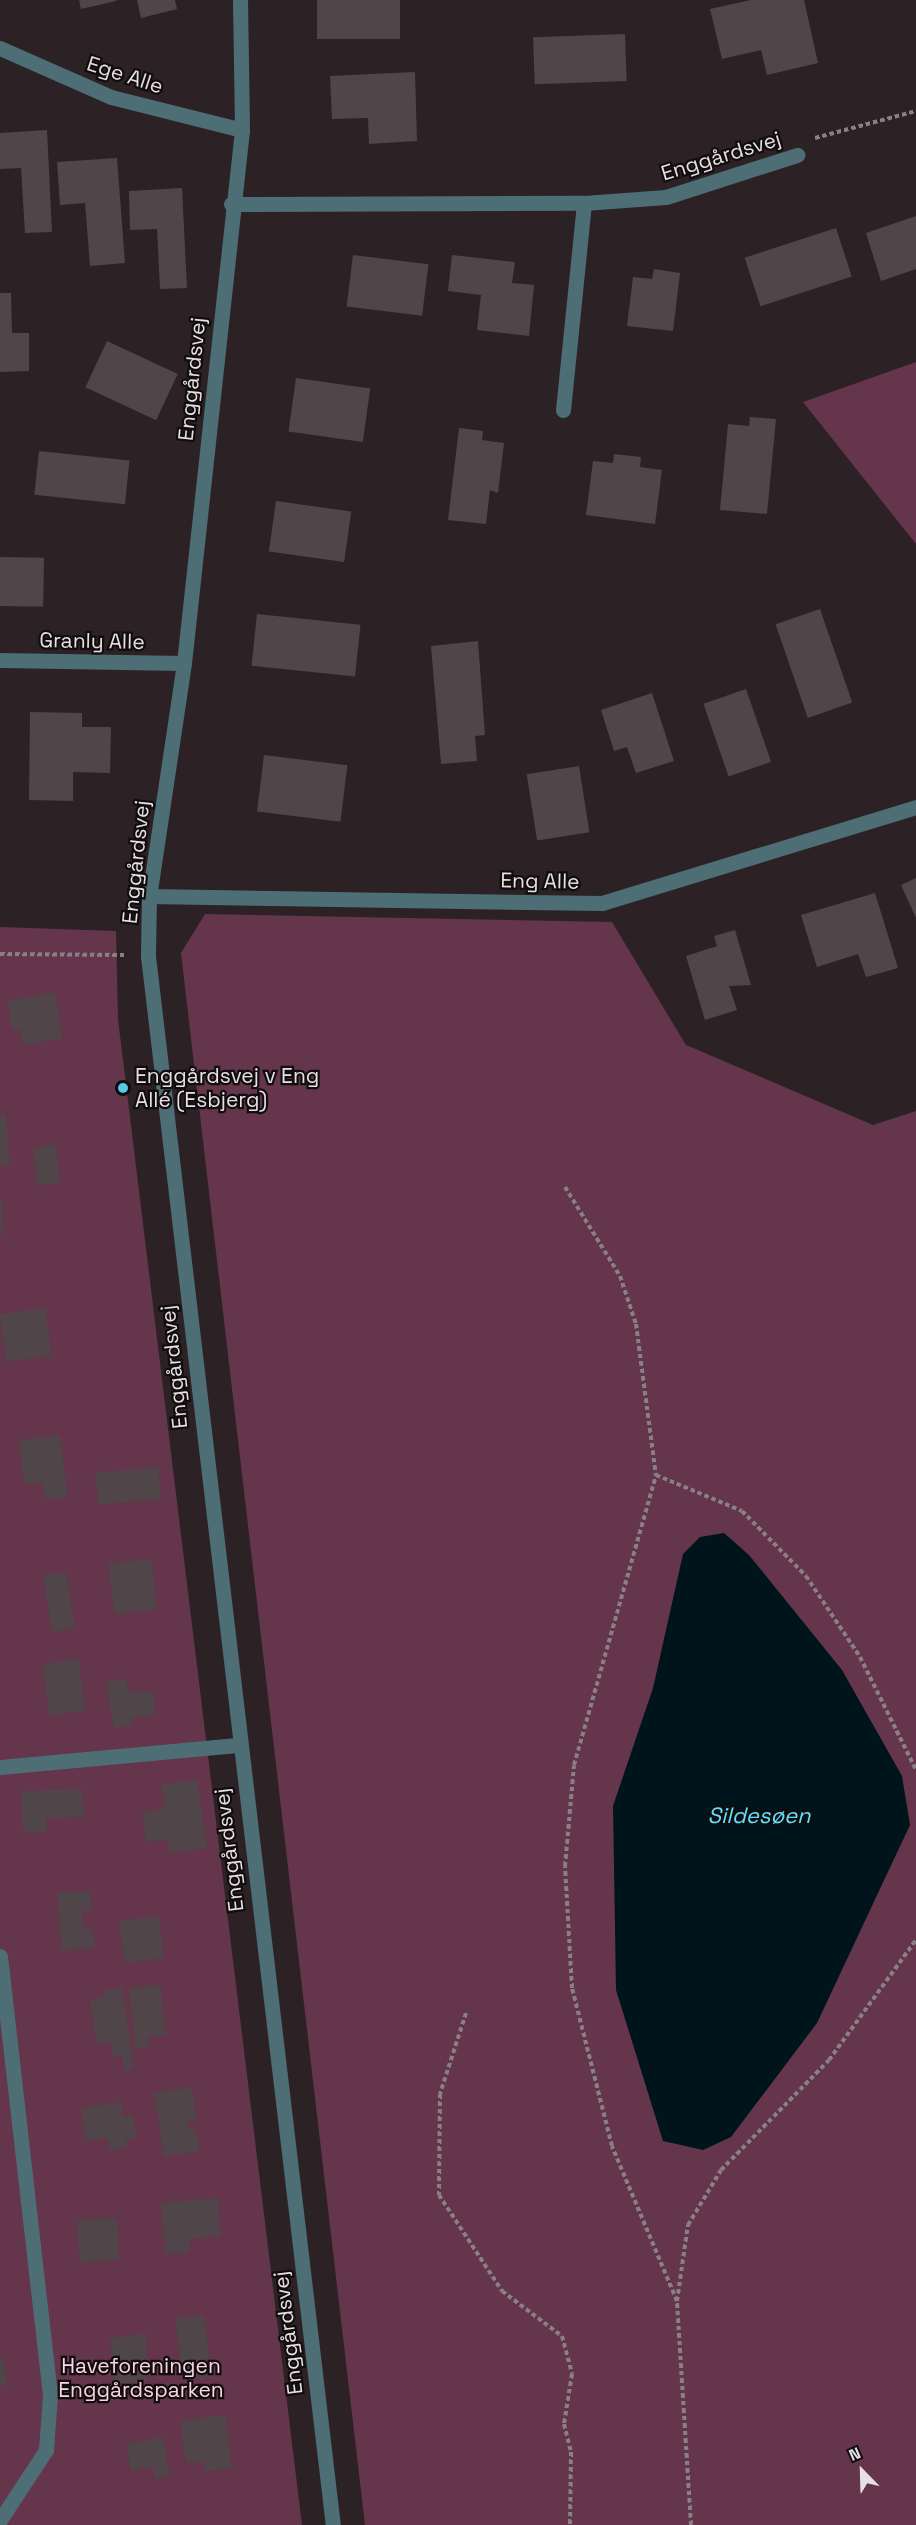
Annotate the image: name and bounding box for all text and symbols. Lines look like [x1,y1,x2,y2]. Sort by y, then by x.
street label: Ege Alle [83,51,167,99]
street label: Enggårdsvej [658,126,784,186]
street label: Enggårdsvej [173,316,211,442]
street label: Granly Alle [39,627,145,655]
street label: Enggårdsvej [117,799,155,925]
street label: Eng Alle [500,868,580,894]
place label: Enggårdsvej v Eng Allé (Esbjerg) [135,1063,319,1113]
marker: Enggårdsvej v Eng Allé (Esbjerg) [116,1081,130,1095]
street label: Enggårdsvej [155,1304,193,1430]
street label: Enggårdsvej [209,1787,249,1913]
water label: Sildesøen [707,1803,811,1829]
street label: Enggårdsvej [268,2270,308,2396]
park label: Haveforeningen Enggårdsparken [58,2353,224,2403]
north arrow [832,2441,892,2501]
text: N [846,2442,864,2466]

